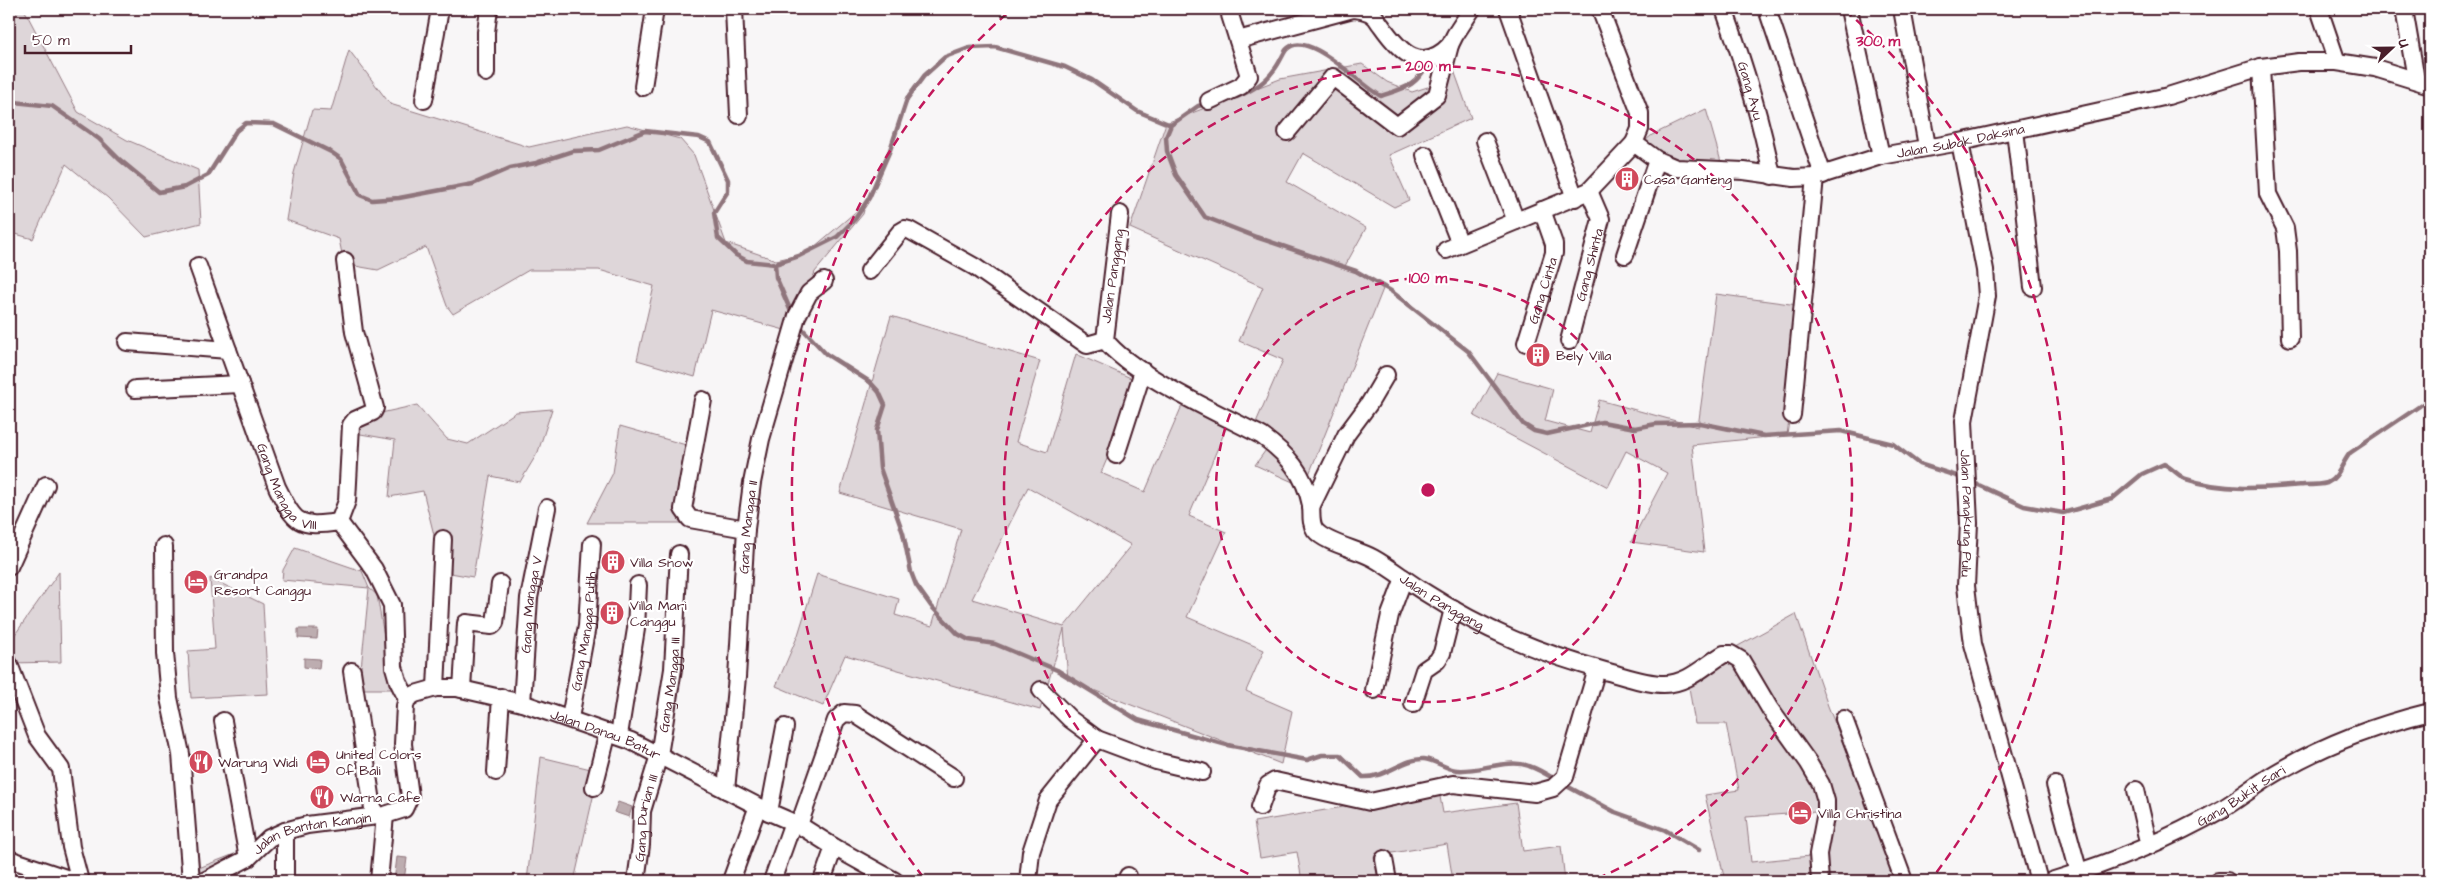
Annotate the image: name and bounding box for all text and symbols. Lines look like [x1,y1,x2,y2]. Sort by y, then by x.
scale bar [25,22,131,54]
north arrow [2366,22,2416,72]
text: 50 m [32,30,70,51]
text: 300 m [1855,31,1900,52]
text: U [2392,36,2414,51]
text: 200 m [1404,56,1451,77]
street label: Gang Ayu [1732,59,1768,122]
street label: Jalan Subak Daksina [1895,119,2026,164]
building icon: Casa Ganteng [1614,166,1640,192]
place label: Casa Ganteng [1644,170,1732,190]
street label: Gang Shinta [1571,226,1609,303]
street label: Jalan Panggang [1096,228,1130,325]
street label: Gang Cinta [1524,255,1563,326]
text: 100 m [1409,268,1448,289]
building icon: Bely Villa [1525,342,1551,368]
place label: Bely Villa [1556,346,1611,366]
street label: Gang Mangga VIII [251,441,317,535]
street label: Jalan Pangkung Pulu [1954,449,1978,577]
street label: Gang Mangga II [734,479,763,574]
centre of rings [1419,481,1437,499]
building icon: Villa Snow [600,549,626,575]
place label: Villa Snow [630,553,693,573]
street label: Gang Mangga V [516,554,548,654]
place label: Grandpa Resort Canggu [214,565,311,601]
hotel icon: Grandpa Resort Canggu [183,569,209,595]
street label: Jalan Panggang [1395,569,1487,635]
street label: Gang Mangga Putih [566,571,601,693]
place label: Villa Mari Canggu [630,596,687,632]
building icon: Villa Mari Canggu [599,600,625,626]
street label: Gang Mangga III [654,637,686,734]
street label: Jalan Danau Batur [548,705,664,766]
place label: United Colors Of Bali [336,745,422,781]
restaurant icon: Warung Widi [188,749,214,775]
hotel icon: United Colors Of Bali [305,749,331,775]
place label: Warung Widi [218,753,298,773]
street label: Gang Bukit Sari [2193,761,2289,832]
street label: Gang Durian III [630,772,664,863]
restaurant icon: Warna Cafe [309,784,335,810]
place label: Warna Cafe [340,788,421,808]
hotel icon: Villa Christina [1787,800,1813,826]
place label: Villa Christina [1818,804,1902,824]
street label: Jalan Bantan Kangin [248,808,372,860]

